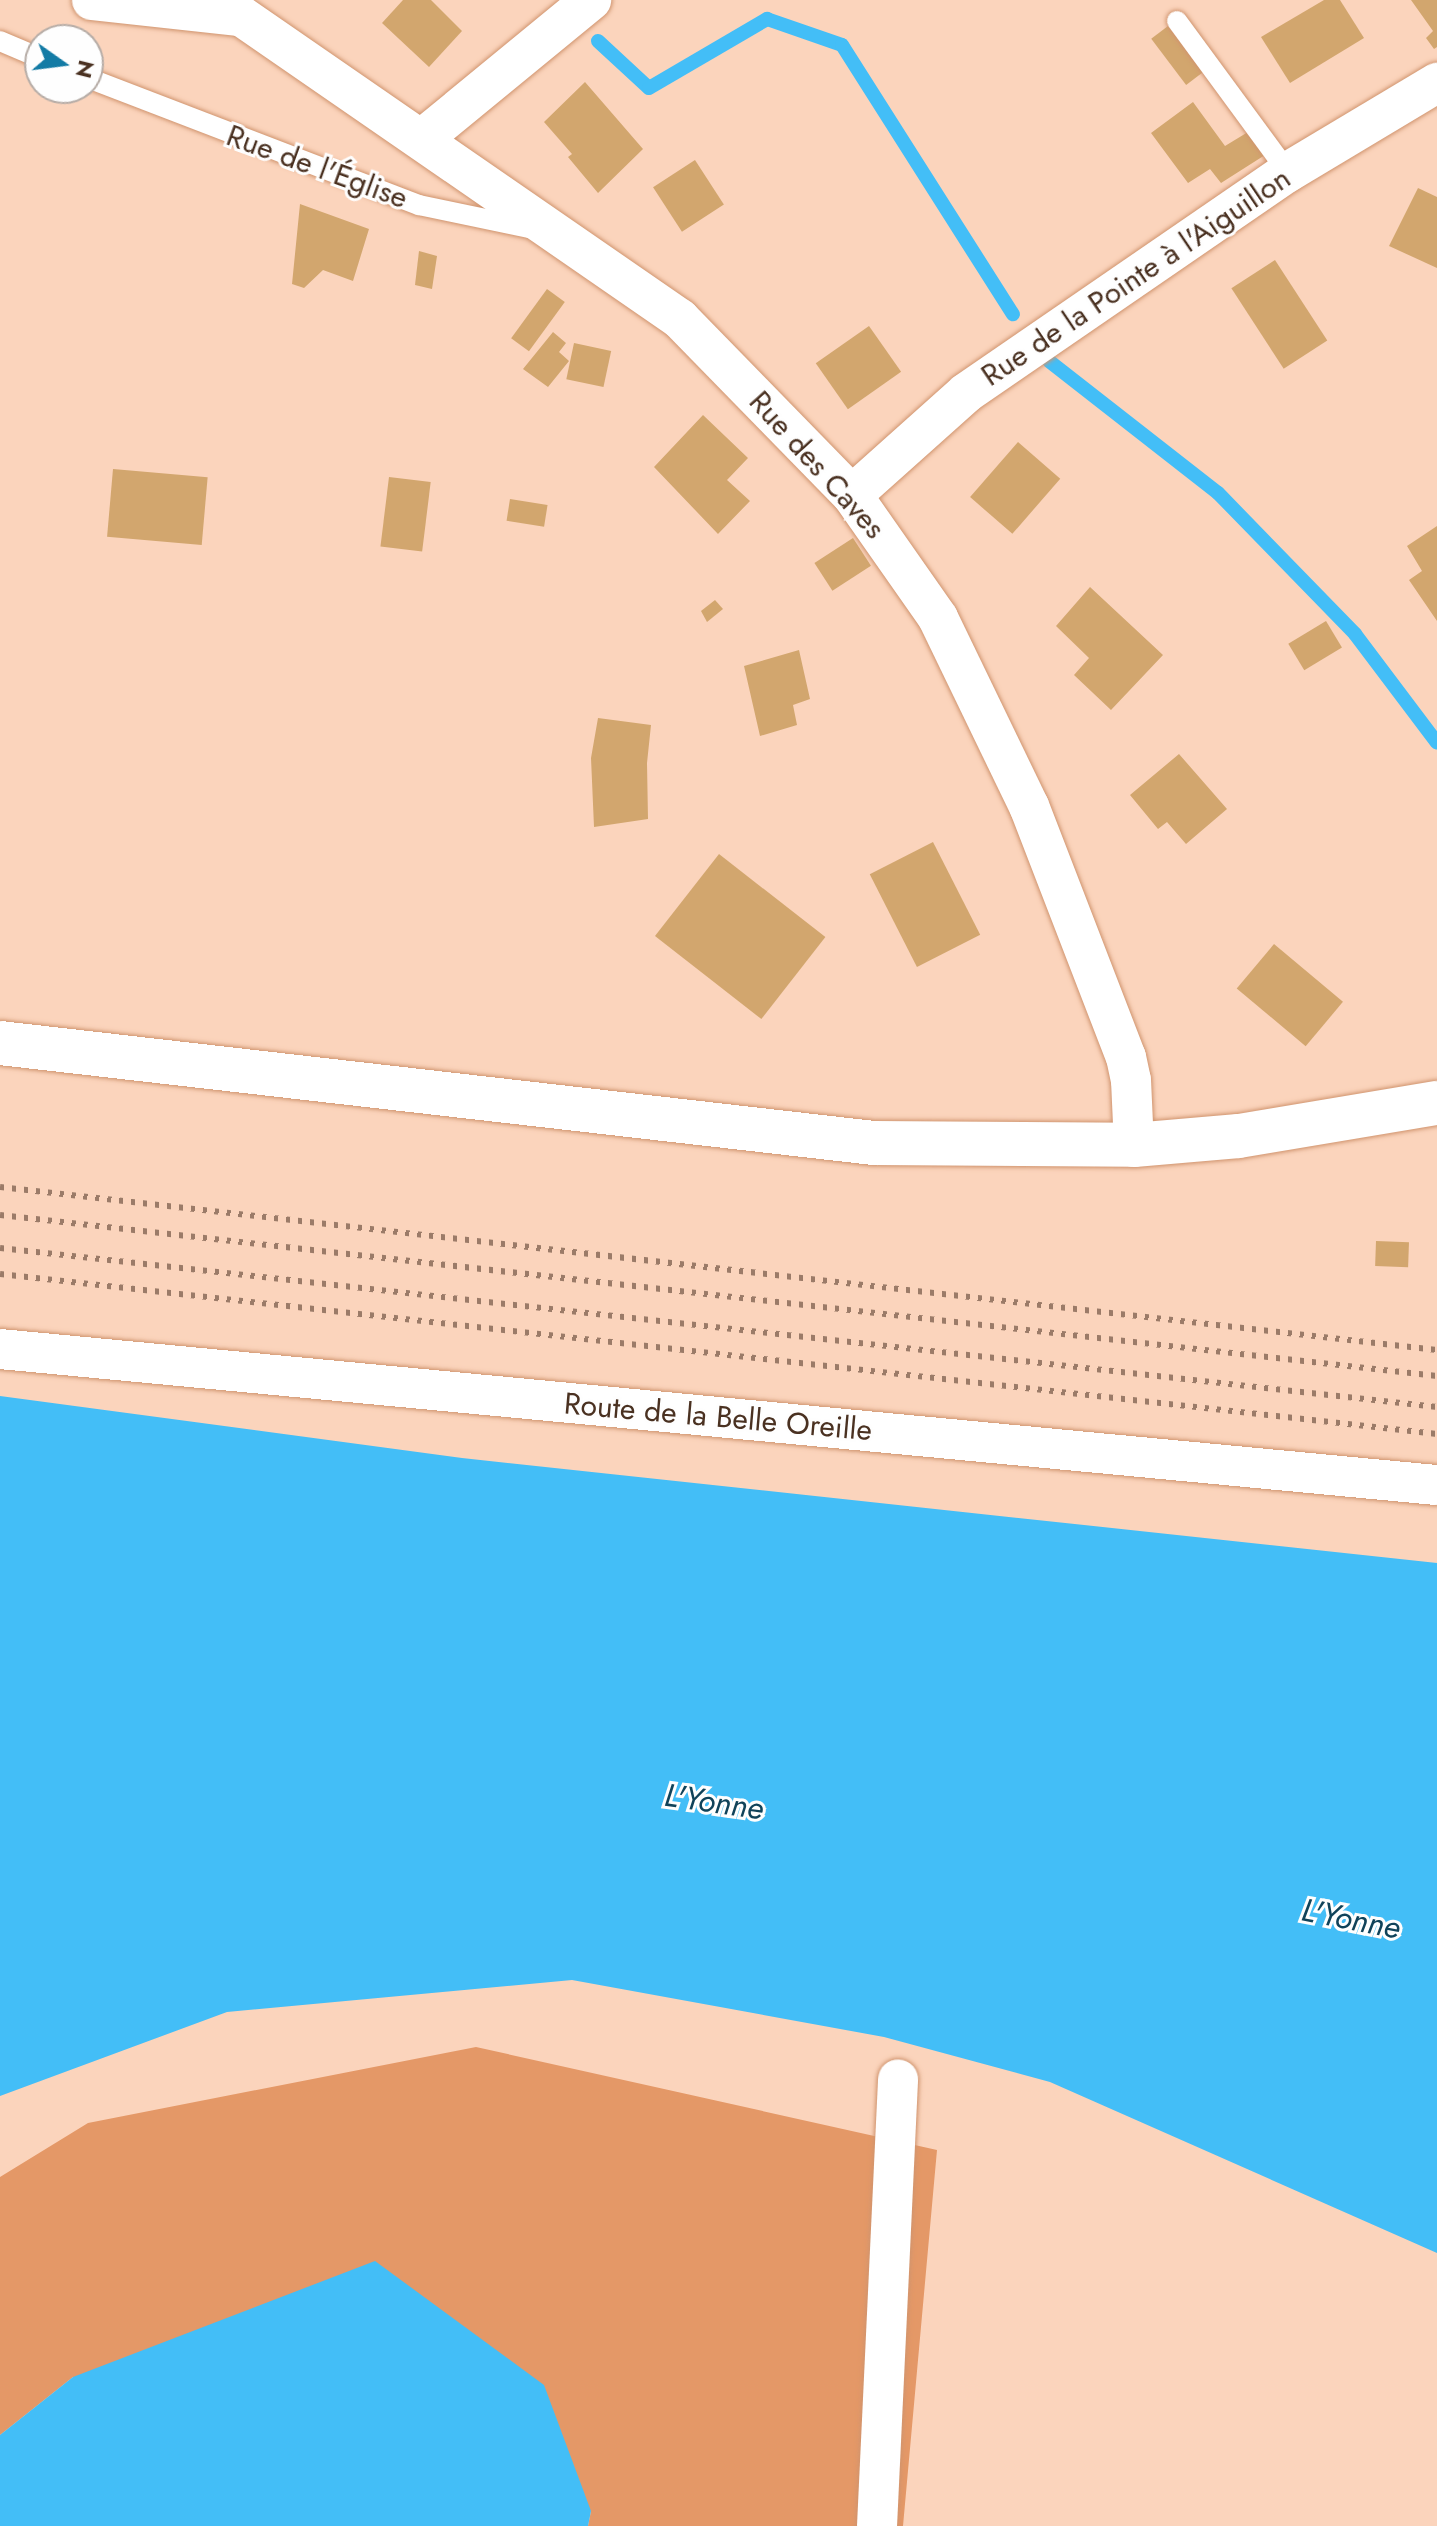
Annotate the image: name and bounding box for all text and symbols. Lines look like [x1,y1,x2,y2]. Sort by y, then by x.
north arrow [24,24,104,104]
text: N [68,57,103,82]
street label: Rue de l'Église [222,118,412,216]
street label: Rue de la Pointe à l'Aiguillon [975,160,1297,394]
street label: Rue des Caves [741,384,893,546]
street label: Route de la Belle Oreille [563,1386,873,1448]
water label: L'Yonne [662,1776,766,1828]
water label: L'Yonne [1298,1891,1404,1947]

